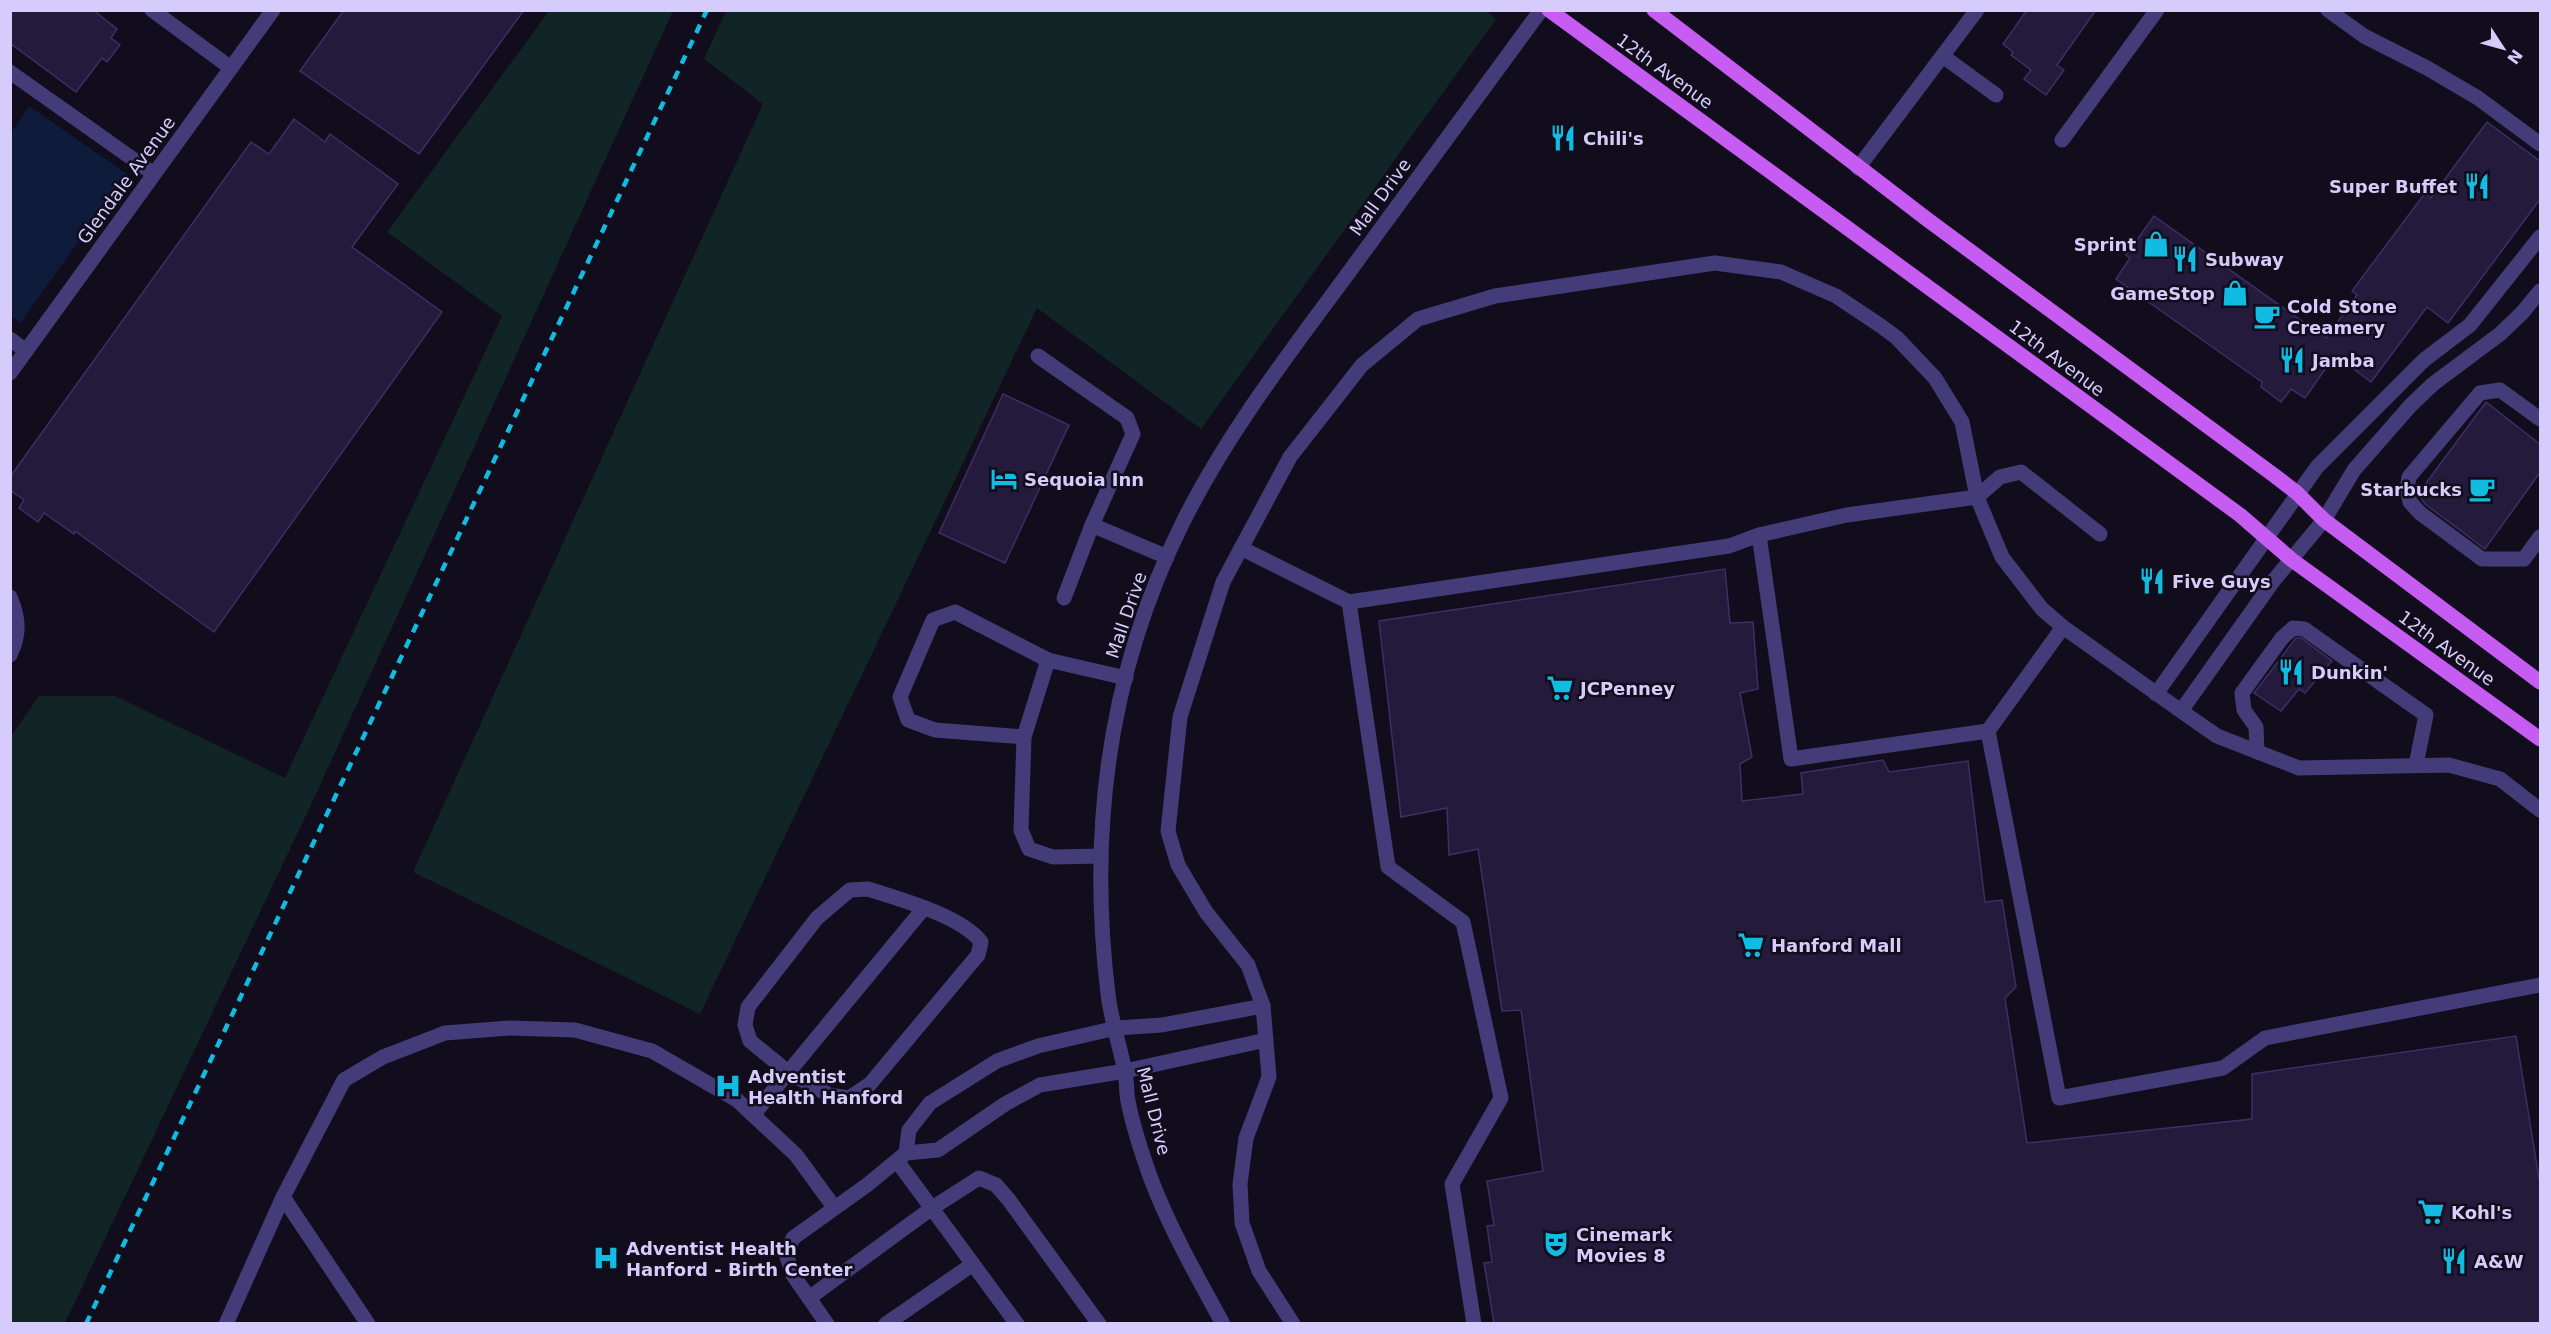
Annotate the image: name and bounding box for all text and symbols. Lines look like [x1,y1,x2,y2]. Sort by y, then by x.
north arrow [2473,18,2533,78]
street label: 12th Avenue [1613,29,1717,113]
text: N [2503,46,2526,68]
street label: Glendale Avenue [73,112,179,248]
restaurant icon: Chili's [1548,123,1578,153]
place label: Chili's [1583,128,1644,149]
street label: Mall Drive [1345,154,1415,240]
restaurant icon: Super Buffet [2462,171,2492,201]
place label: Super Buffet [2329,176,2457,197]
shop icon: Sprint [2141,229,2171,259]
place label: Sprint [2074,234,2136,255]
restaurant icon: Subway [2170,244,2200,274]
place label: Subway [2205,249,2284,270]
shop icon: GameStop [2220,278,2250,308]
place label: GameStop [2110,283,2215,304]
place label: Cold Stone Creamery [2287,296,2397,338]
cafe icon: Cold Stone Creamery [2252,301,2282,331]
street label: 12th Avenue [2005,315,2109,401]
restaurant icon: Jamba [2277,345,2307,375]
place label: Jamba [2310,350,2375,371]
hotel icon: Sequoia Inn [989,464,1019,494]
place label: Sequoia Inn [1024,469,1144,490]
cafe icon: Starbucks [2467,474,2497,504]
place label: Starbucks [2360,479,2462,500]
restaurant icon: Five Guys [2137,566,2167,596]
street label: Mall Drive [1101,569,1151,661]
place label: Five Guys [2172,571,2271,592]
street label: 12th Avenue [2395,606,2499,690]
restaurant icon: Dunkin' [2276,657,2306,687]
place label: Dunkin' [2311,662,2388,683]
supermarket icon: JCPenney [1545,673,1575,703]
place label: JCPenney [1578,678,1675,699]
supermarket icon: Hanford Mall [1736,930,1766,960]
place label: Hanford Mall [1771,935,1902,956]
street label: Mall Drive [1133,1065,1175,1157]
place label: Adventist Health Hanford [748,1066,903,1108]
hospital icon: Adventist Health Hanford [713,1071,743,1101]
supermarket icon: Kohl's [2416,1197,2446,1227]
place label: Kohl's [2451,1202,2512,1223]
place label: Cinemark Movies 8 [1576,1224,1673,1266]
theatre icon: Cinemark Movies 8 [1541,1229,1571,1259]
place label: Adventist Health Hanford - Birth Center [626,1238,852,1280]
hospital icon: Adventist Health Hanford - Birth Center [591,1243,621,1273]
restaurant icon: A&W [2439,1246,2469,1276]
place label: A&W [2474,1251,2524,1272]

